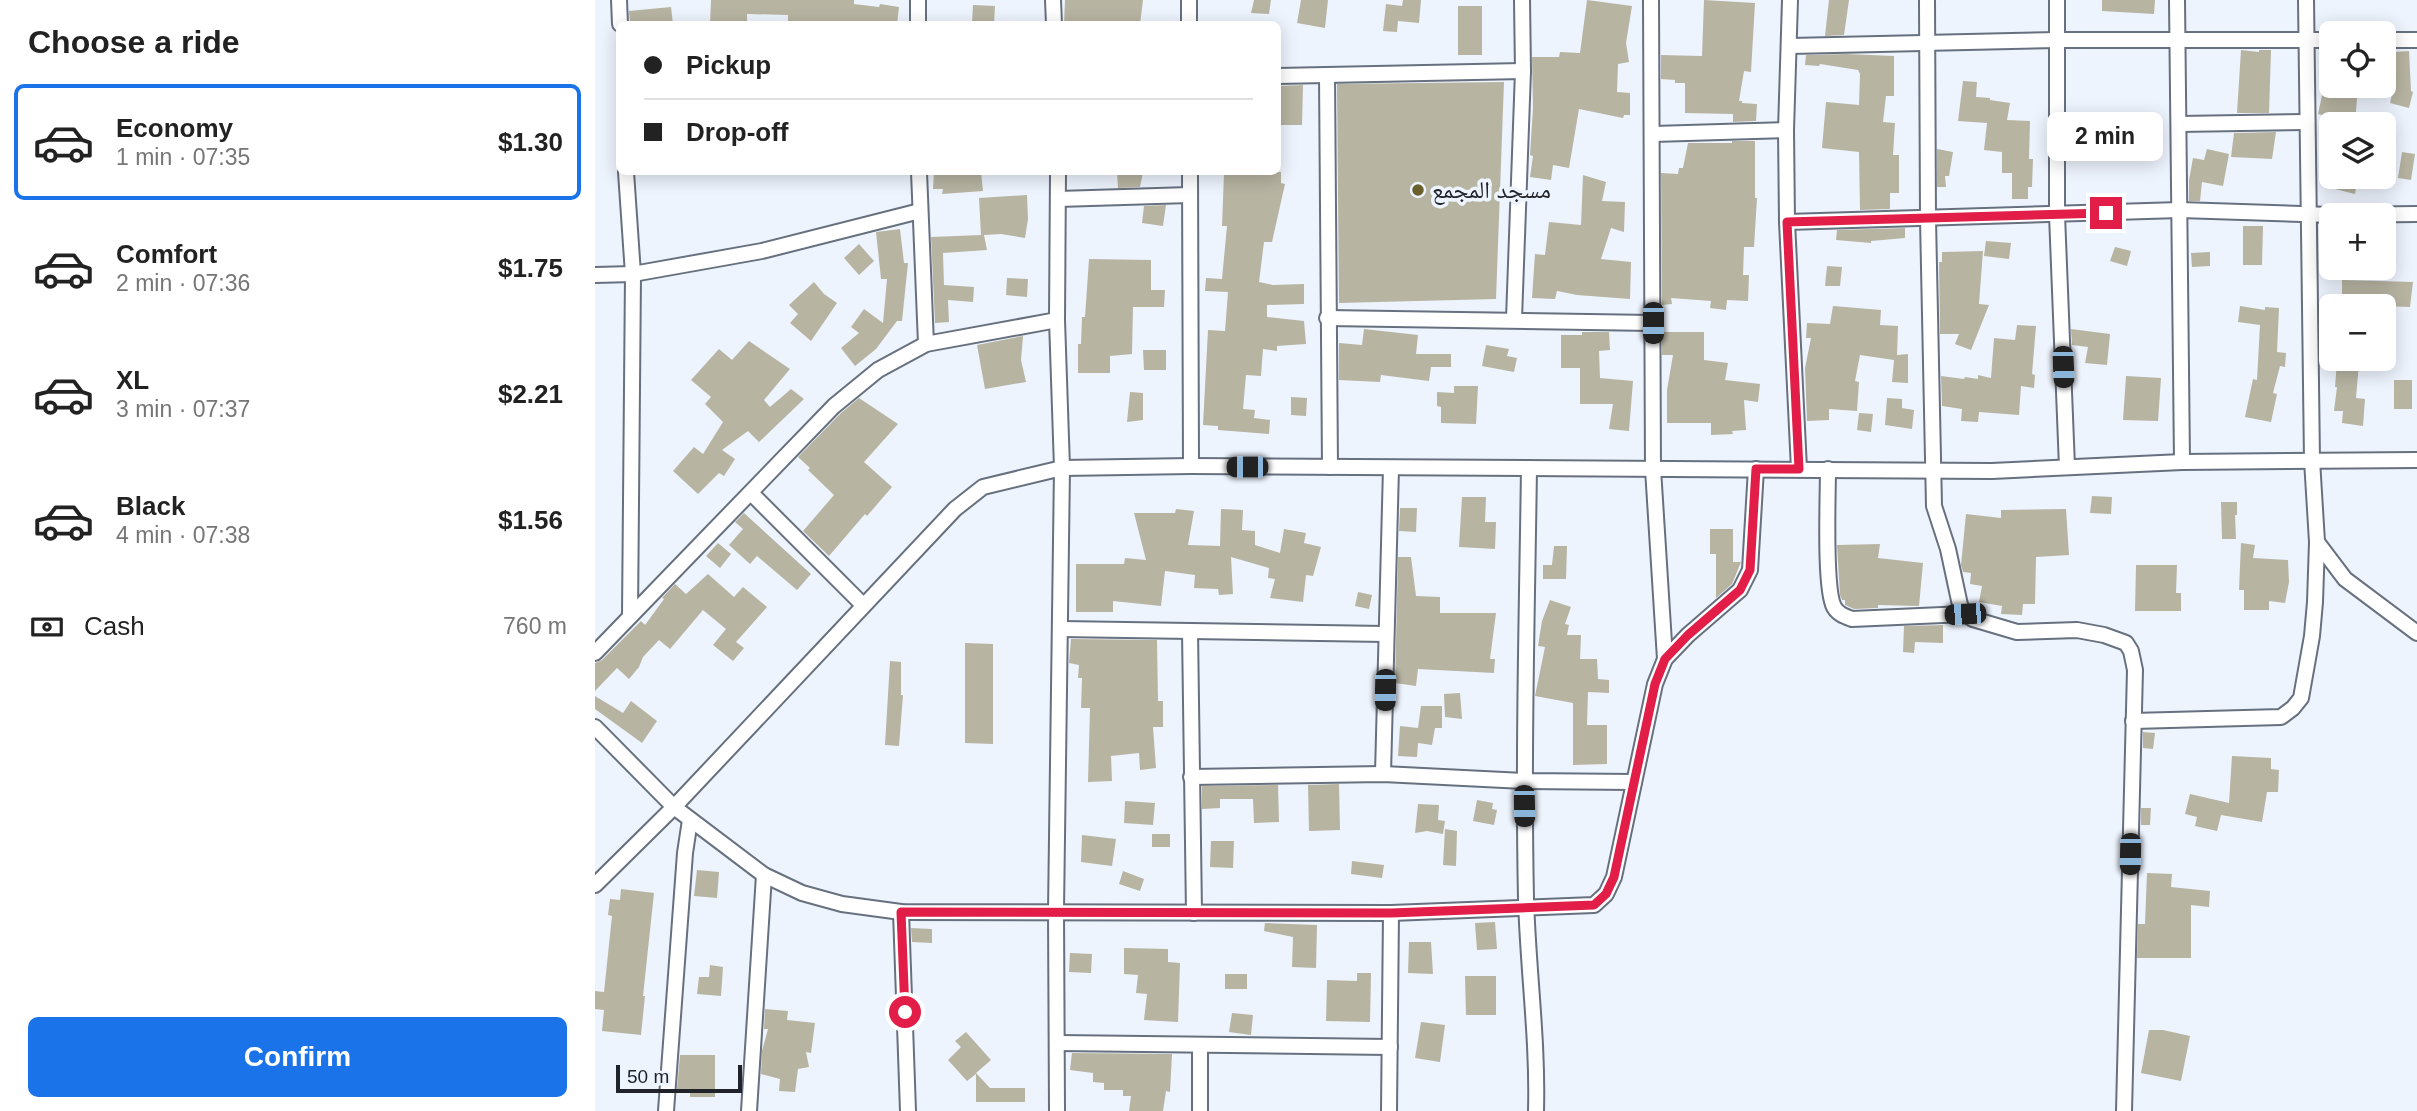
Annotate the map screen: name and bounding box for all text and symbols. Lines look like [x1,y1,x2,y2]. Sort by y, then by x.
map controls [2319,21,2396,371]
button: locate [2319,21,2396,98]
text: Choose a ride [28,24,240,60]
text: Pickup [686,50,771,80]
icon: car [32,111,95,174]
callout: 2 min [2048,111,2164,160]
button: layers [2319,112,2396,189]
text: Economy [116,113,233,143]
text: Drop-off [686,117,789,147]
text: 2 min [2075,123,2135,149]
text: $1.30 [498,127,563,157]
text: 1 min · 07:35 [116,144,250,170]
place label: مسجد المجمع [1432,176,1551,205]
marker: مسجد المجمع [1410,182,1426,198]
route end [2090,197,2122,229]
button: + [2319,203,2396,280]
icon: car [32,237,95,300]
text: Comfort [116,239,217,269]
text: $1.75 [498,253,563,283]
text: 2 min · 07:36 [116,270,250,296]
button: − [2319,294,2396,371]
car [1643,302,1664,344]
car [2052,346,2075,388]
icon: car [32,363,95,426]
text: XL [116,365,149,395]
text: $2.21 [498,379,563,409]
text: 3 min · 07:37 [116,396,250,422]
car [1227,457,1269,478]
icon: car [32,489,95,552]
text: Black [116,491,185,521]
text: $1.56 [498,505,563,535]
text: 4 min · 07:38 [116,522,250,548]
car [1944,602,1987,626]
icon: cash [28,608,66,646]
text: Cash [84,611,145,641]
text: 760 m [503,613,567,639]
car [1375,669,1396,711]
car [1514,785,1535,827]
car [2120,833,2141,875]
route start [889,996,921,1028]
button: Confirm [28,1017,567,1097]
scale bar [616,1062,742,1094]
text: 50 m [627,1066,669,1087]

